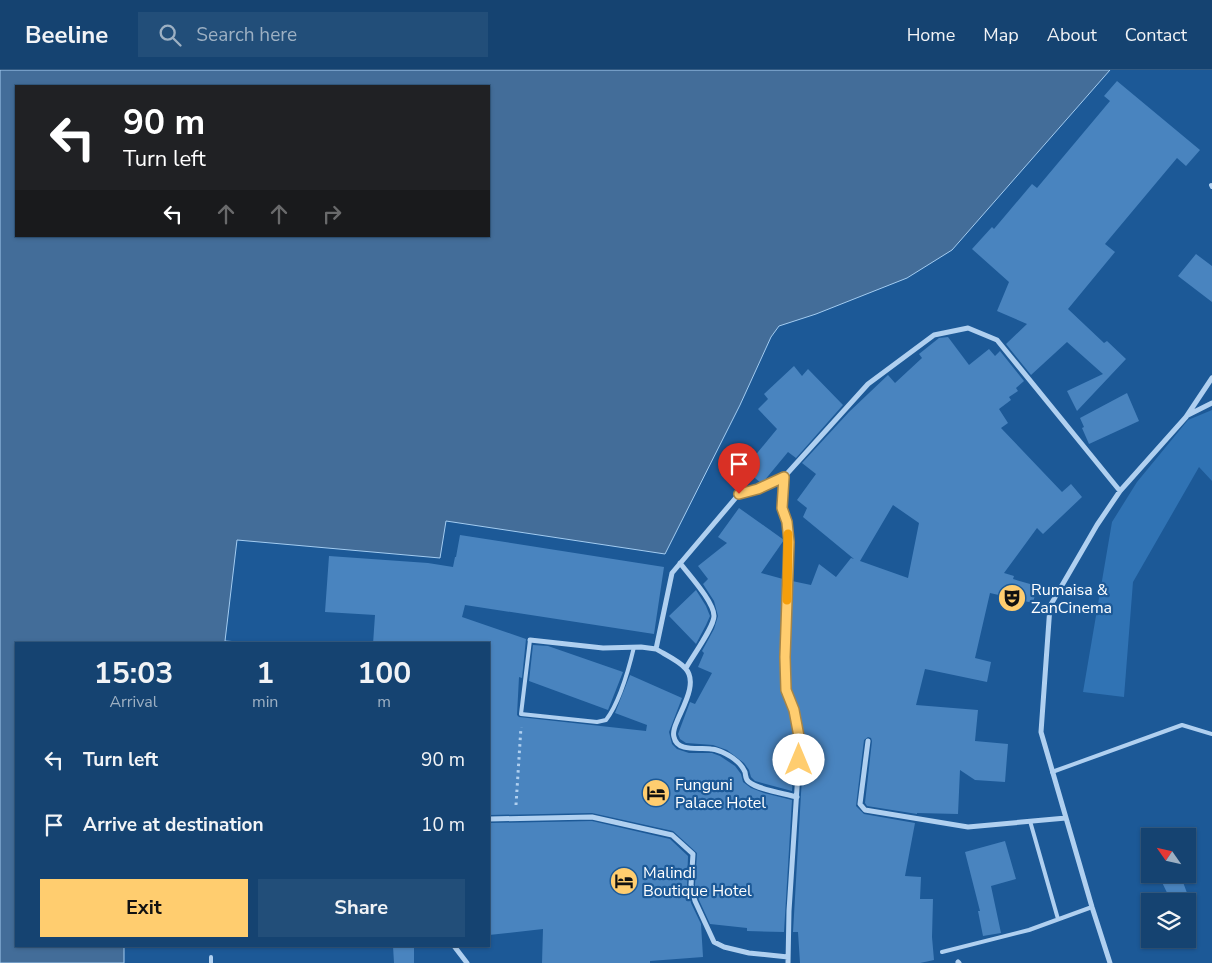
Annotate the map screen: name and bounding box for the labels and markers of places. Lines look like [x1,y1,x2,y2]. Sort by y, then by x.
pin [718,443,760,494]
place label: Rumaisa & ZanCinema [1031,579,1112,619]
theatre icon: Rumaisa & ZanCinema [997,583,1027,613]
place label: Funguni Palace Hotel [675,774,766,814]
hotel icon: Funguni Palace Hotel [641,778,671,808]
place label: Malindi Boutique Hotel [643,862,752,902]
hotel icon: Malindi Boutique Hotel [609,866,639,896]

